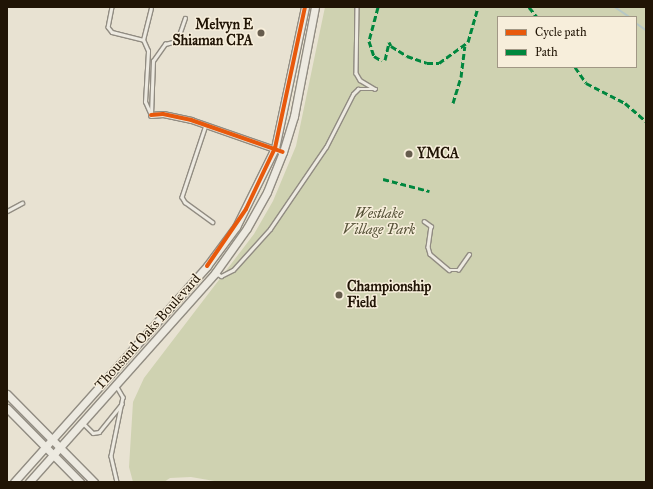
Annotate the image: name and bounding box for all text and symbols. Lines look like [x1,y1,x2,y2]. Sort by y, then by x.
legend [497,16,637,68]
place label: Melvyn E Shiaman CPA [173,17,253,50]
text: Cycle path [535,25,587,39]
marker: Melvyn E Shiaman CPA [256,28,266,38]
text: Path [535,45,558,59]
place label: YMCA [417,146,459,162]
marker: YMCA [404,149,414,159]
park label: Westlake Village Park [343,206,415,238]
street label: Thousand Oaks Boulevard [92,271,204,393]
place label: Championship Field [347,279,431,312]
marker: Championship Field [334,290,344,300]

